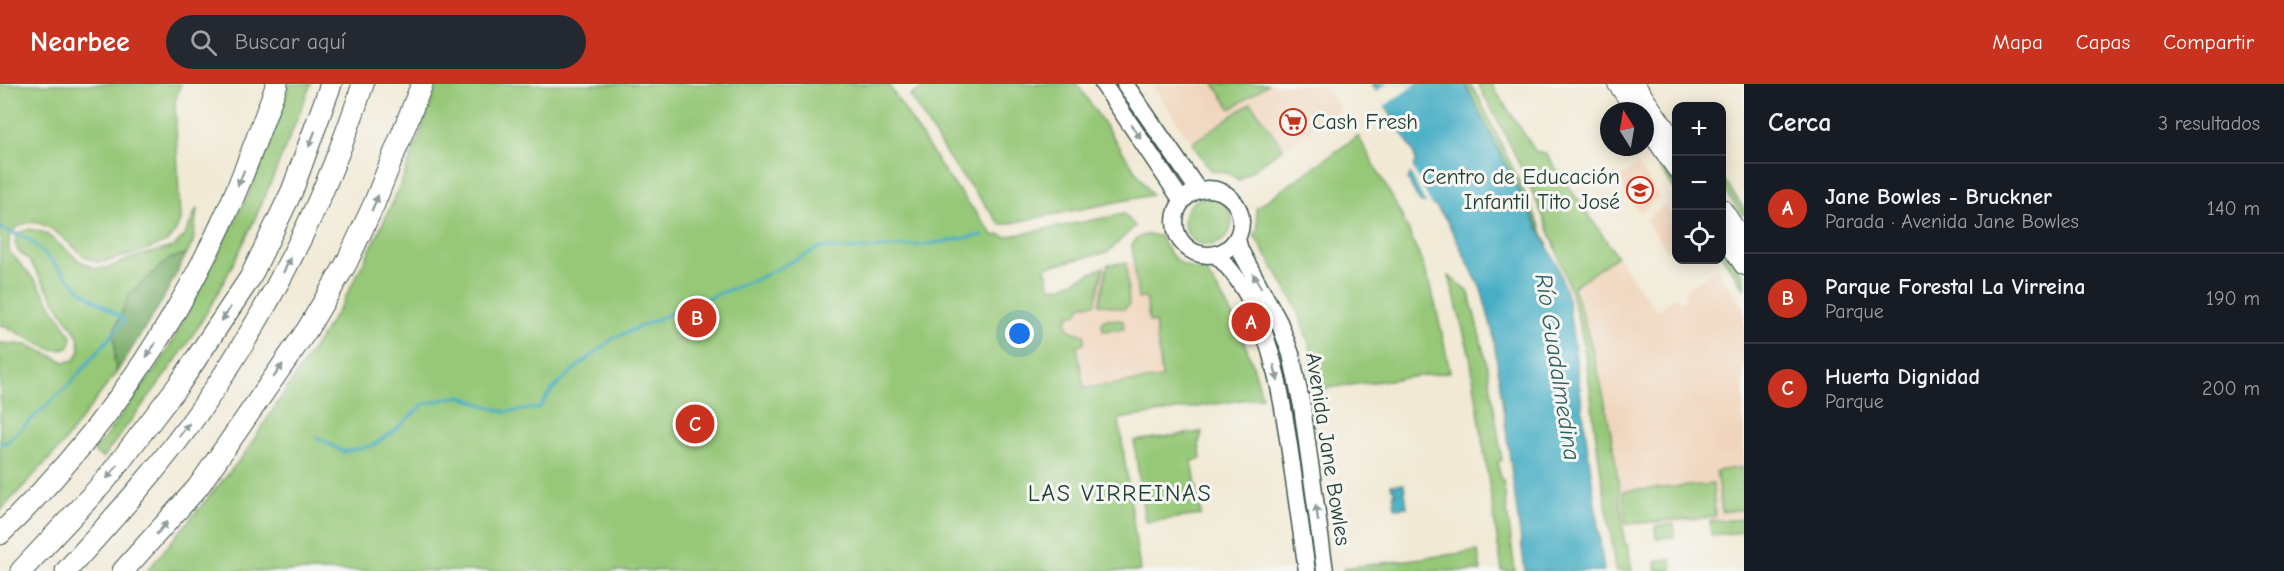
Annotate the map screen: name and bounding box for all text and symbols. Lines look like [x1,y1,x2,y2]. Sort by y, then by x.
search box [166,15,586,69]
text: Nearbee [30,26,130,58]
icon: search [187,26,220,59]
text: Buscar aquí [235,29,346,55]
text: Mapa [1992,30,2043,54]
text: Capas [2076,30,2130,54]
text: Compartir [2163,30,2254,54]
north arrow [1600,102,1654,156]
map controls [1672,102,1726,264]
button: + [1672,102,1726,156]
supermarket icon: Cash Fresh [1278,107,1308,137]
text: Cerca [1768,108,1832,138]
place label: Cash Fresh [1312,109,1418,135]
text: 3 resultados [2158,112,2260,135]
one-way arrow [1130,124,1142,140]
one-way arrow [307,130,316,148]
button: − [1672,156,1726,210]
place label: Centro de Educación Infantil Tito José [1422,164,1620,215]
one-way arrow [236,169,245,187]
school or university icon: Centro de Educación Infantil Tito José [1625,175,1655,205]
text: Jane Bowles - Bruckner [1825,184,2052,210]
one-way arrow [370,193,380,211]
text: A [1782,197,1793,220]
text: 140 m [2207,197,2260,220]
button: locate [1672,210,1726,264]
text: Parada · Avenida Jane Bowles [1825,210,2079,233]
one-way arrow [283,256,292,273]
one-way arrow [1252,272,1262,289]
water label: Río Guadalmedina [1529,272,1587,462]
text: Parque Forestal La Virreina [1825,274,2085,300]
text: B [1781,287,1794,310]
text: 190 m [2206,287,2260,310]
pin: B [678,296,716,340]
pin: A [1232,300,1270,344]
text: Parque [1825,300,1884,323]
one-way arrow [220,305,232,321]
your location [1005,319,1034,348]
one-way arrow [145,342,156,359]
street label: Avenida Jane Bowles [1300,351,1356,547]
one-way arrow [272,364,284,380]
one-way arrow [1272,364,1282,382]
text: Huerta Dignidad [1825,364,1980,390]
text: C [1781,377,1794,400]
text: 200 m [2202,377,2260,400]
text: Parque [1825,390,1884,413]
pin: C [676,402,714,446]
one-way arrow [178,422,191,438]
one-way arrow [107,464,119,479]
district label: LAS VIRREINAS [1028,479,1212,507]
one-way arrow [1312,503,1321,522]
one-way arrow [155,521,168,536]

